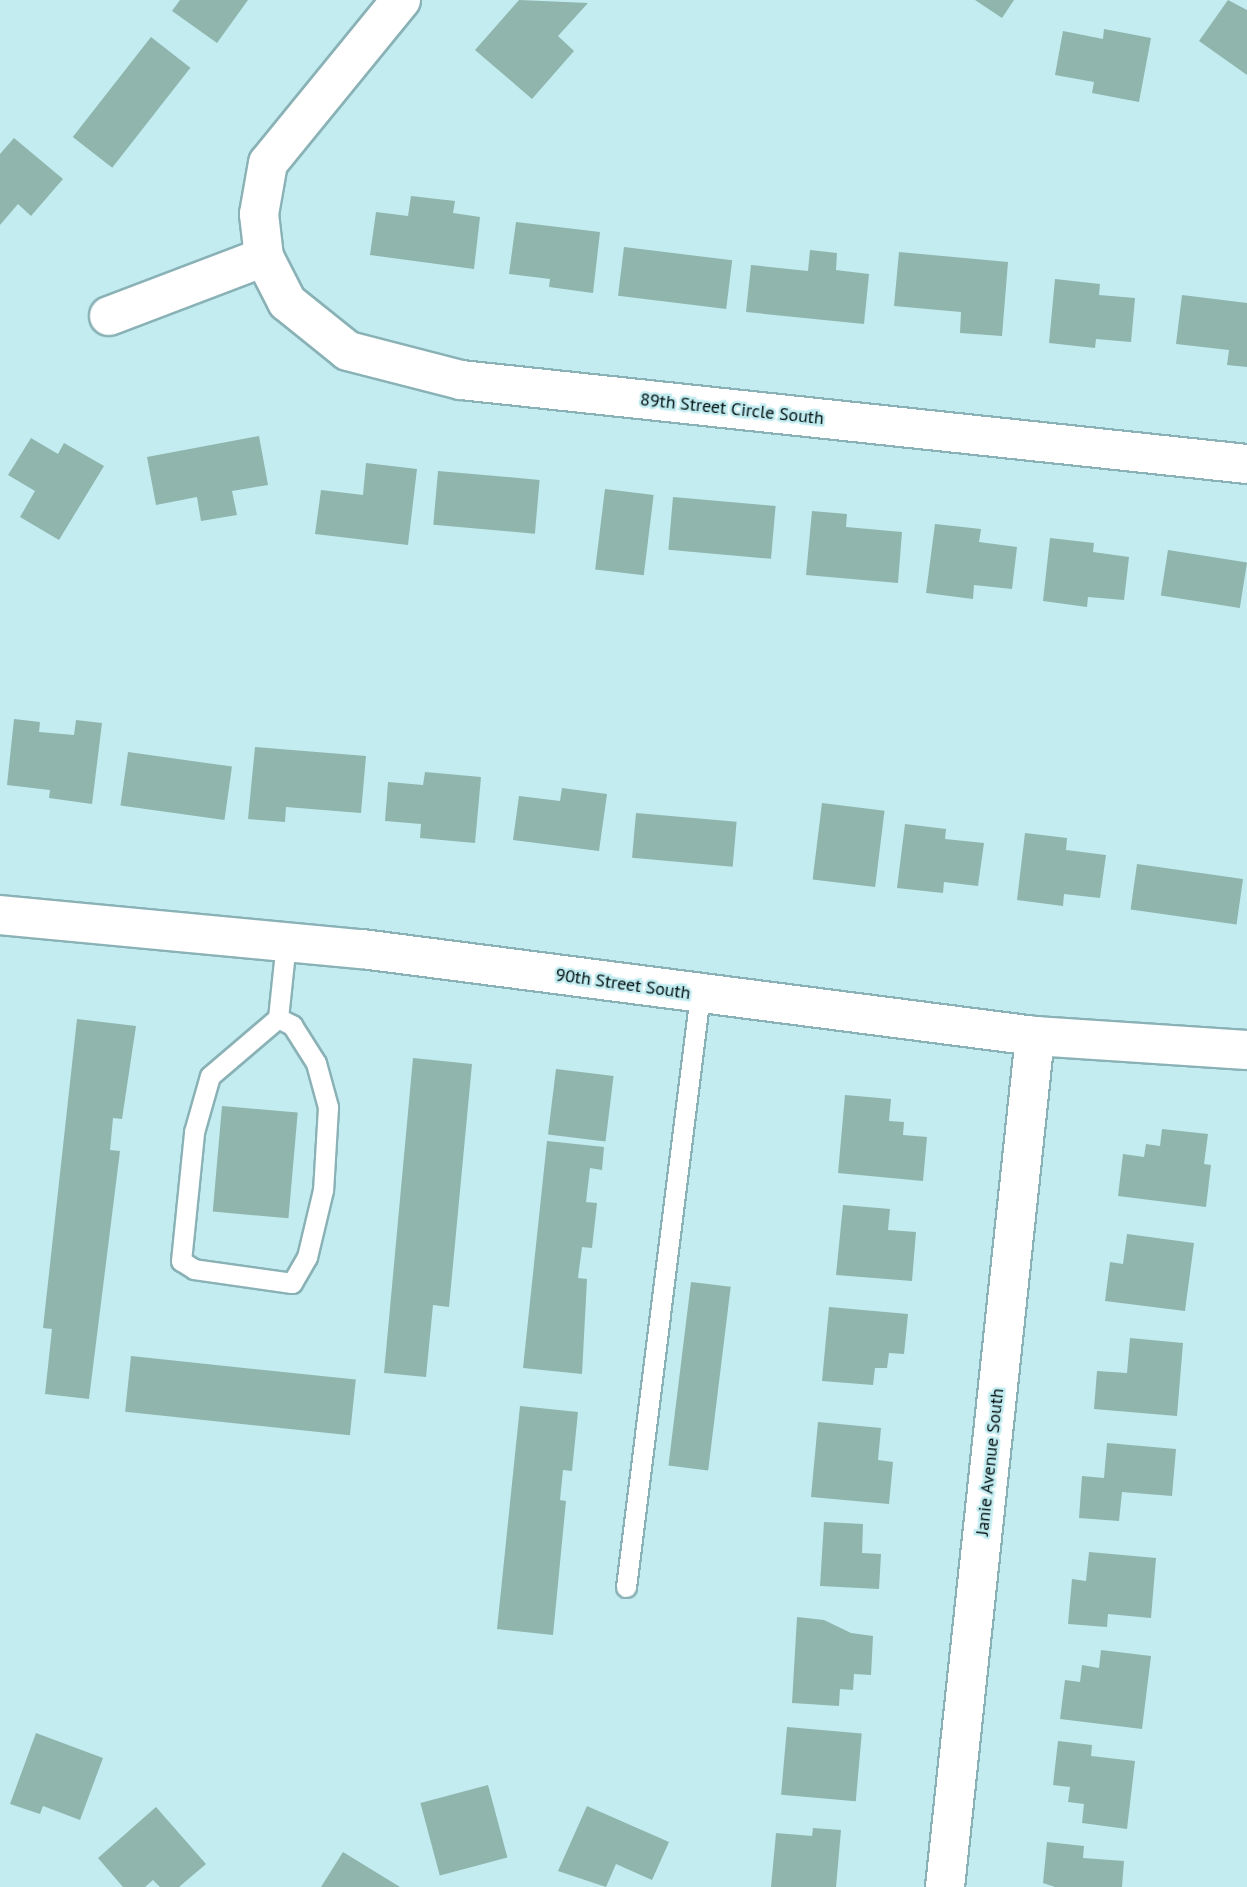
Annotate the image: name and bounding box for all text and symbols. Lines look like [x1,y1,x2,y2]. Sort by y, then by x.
street label: 89th Street Circle South [639,389,825,429]
street label: 90th Street South [554,964,692,1004]
street label: Janie Avenue South [971,1387,1009,1537]

